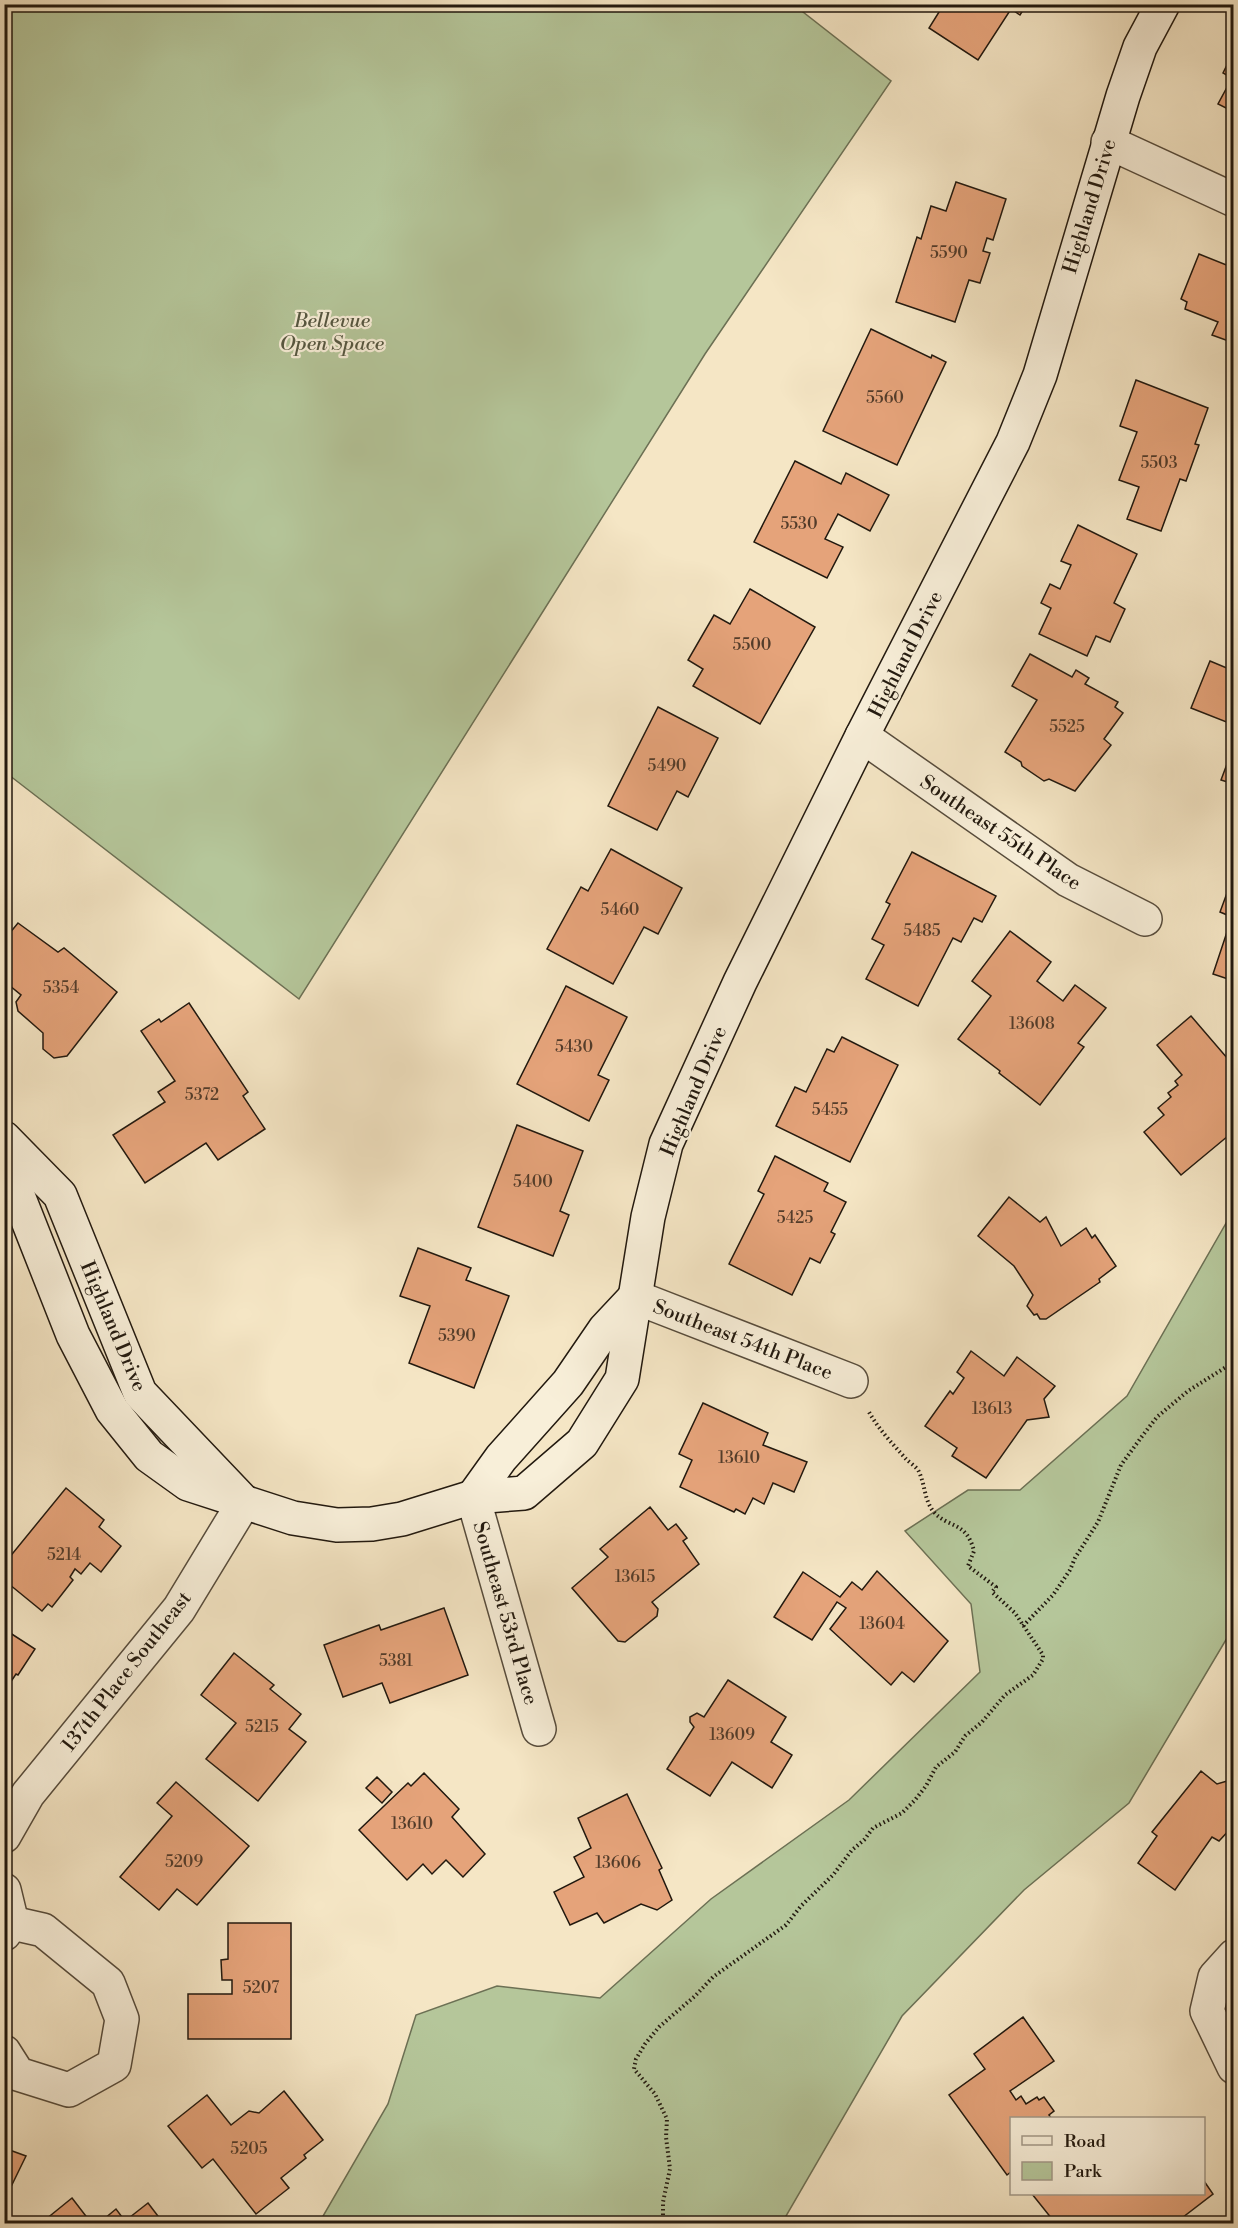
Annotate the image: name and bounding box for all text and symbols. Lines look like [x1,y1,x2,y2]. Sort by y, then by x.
street label: Highland Drive [1058,136,1123,277]
house number: 5590 [930,243,968,263]
park label: Bellevue Open Space [280,309,385,357]
house number: 5560 [866,388,904,408]
house number: 5503 [1140,453,1178,473]
house number: 5530 [780,514,818,534]
street label: Highland Drive [864,587,949,722]
house number: 5500 [733,635,771,655]
house number: 5525 [1049,717,1085,737]
house number: 5490 [648,756,686,776]
street label: Southeast 55th Place [915,770,1086,896]
house number: 5460 [601,900,639,920]
house number: 5485 [903,921,941,941]
house number: 5354 [43,978,80,998]
house number: 13608 [1009,1014,1055,1034]
street label: Highland Drive [656,1023,733,1161]
house number: 5430 [555,1037,593,1057]
house number: 5372 [185,1085,219,1105]
house number: 5455 [812,1100,848,1120]
house number: 5400 [513,1172,553,1192]
house number: 5425 [777,1208,813,1228]
street label: Highland Drive [74,1258,151,1396]
street label: Southeast 54th Place [649,1295,836,1386]
house number: 5390 [438,1326,476,1346]
house number: 13613 [972,1399,1013,1419]
house number: 13610 [718,1448,760,1468]
street label: Southeast 53rd Place [466,1519,543,1708]
house number: 5214 [47,1545,81,1565]
house number: 13615 [615,1567,656,1587]
street label: 137th Place Southeast [57,1587,197,1757]
house number: 13604 [859,1614,905,1634]
house number: 5381 [379,1651,413,1671]
house number: 5215 [245,1717,279,1737]
house number: 13609 [709,1725,755,1745]
house number: 13610 [391,1814,433,1834]
house number: 5209 [165,1852,203,1872]
house number: 13606 [595,1853,641,1873]
house number: 5207 [243,1978,279,1998]
legend [1010,2117,1205,2195]
text: Road [1064,2130,1107,2153]
house number: 5205 [230,2139,268,2159]
text: Park [1064,2160,1103,2183]

